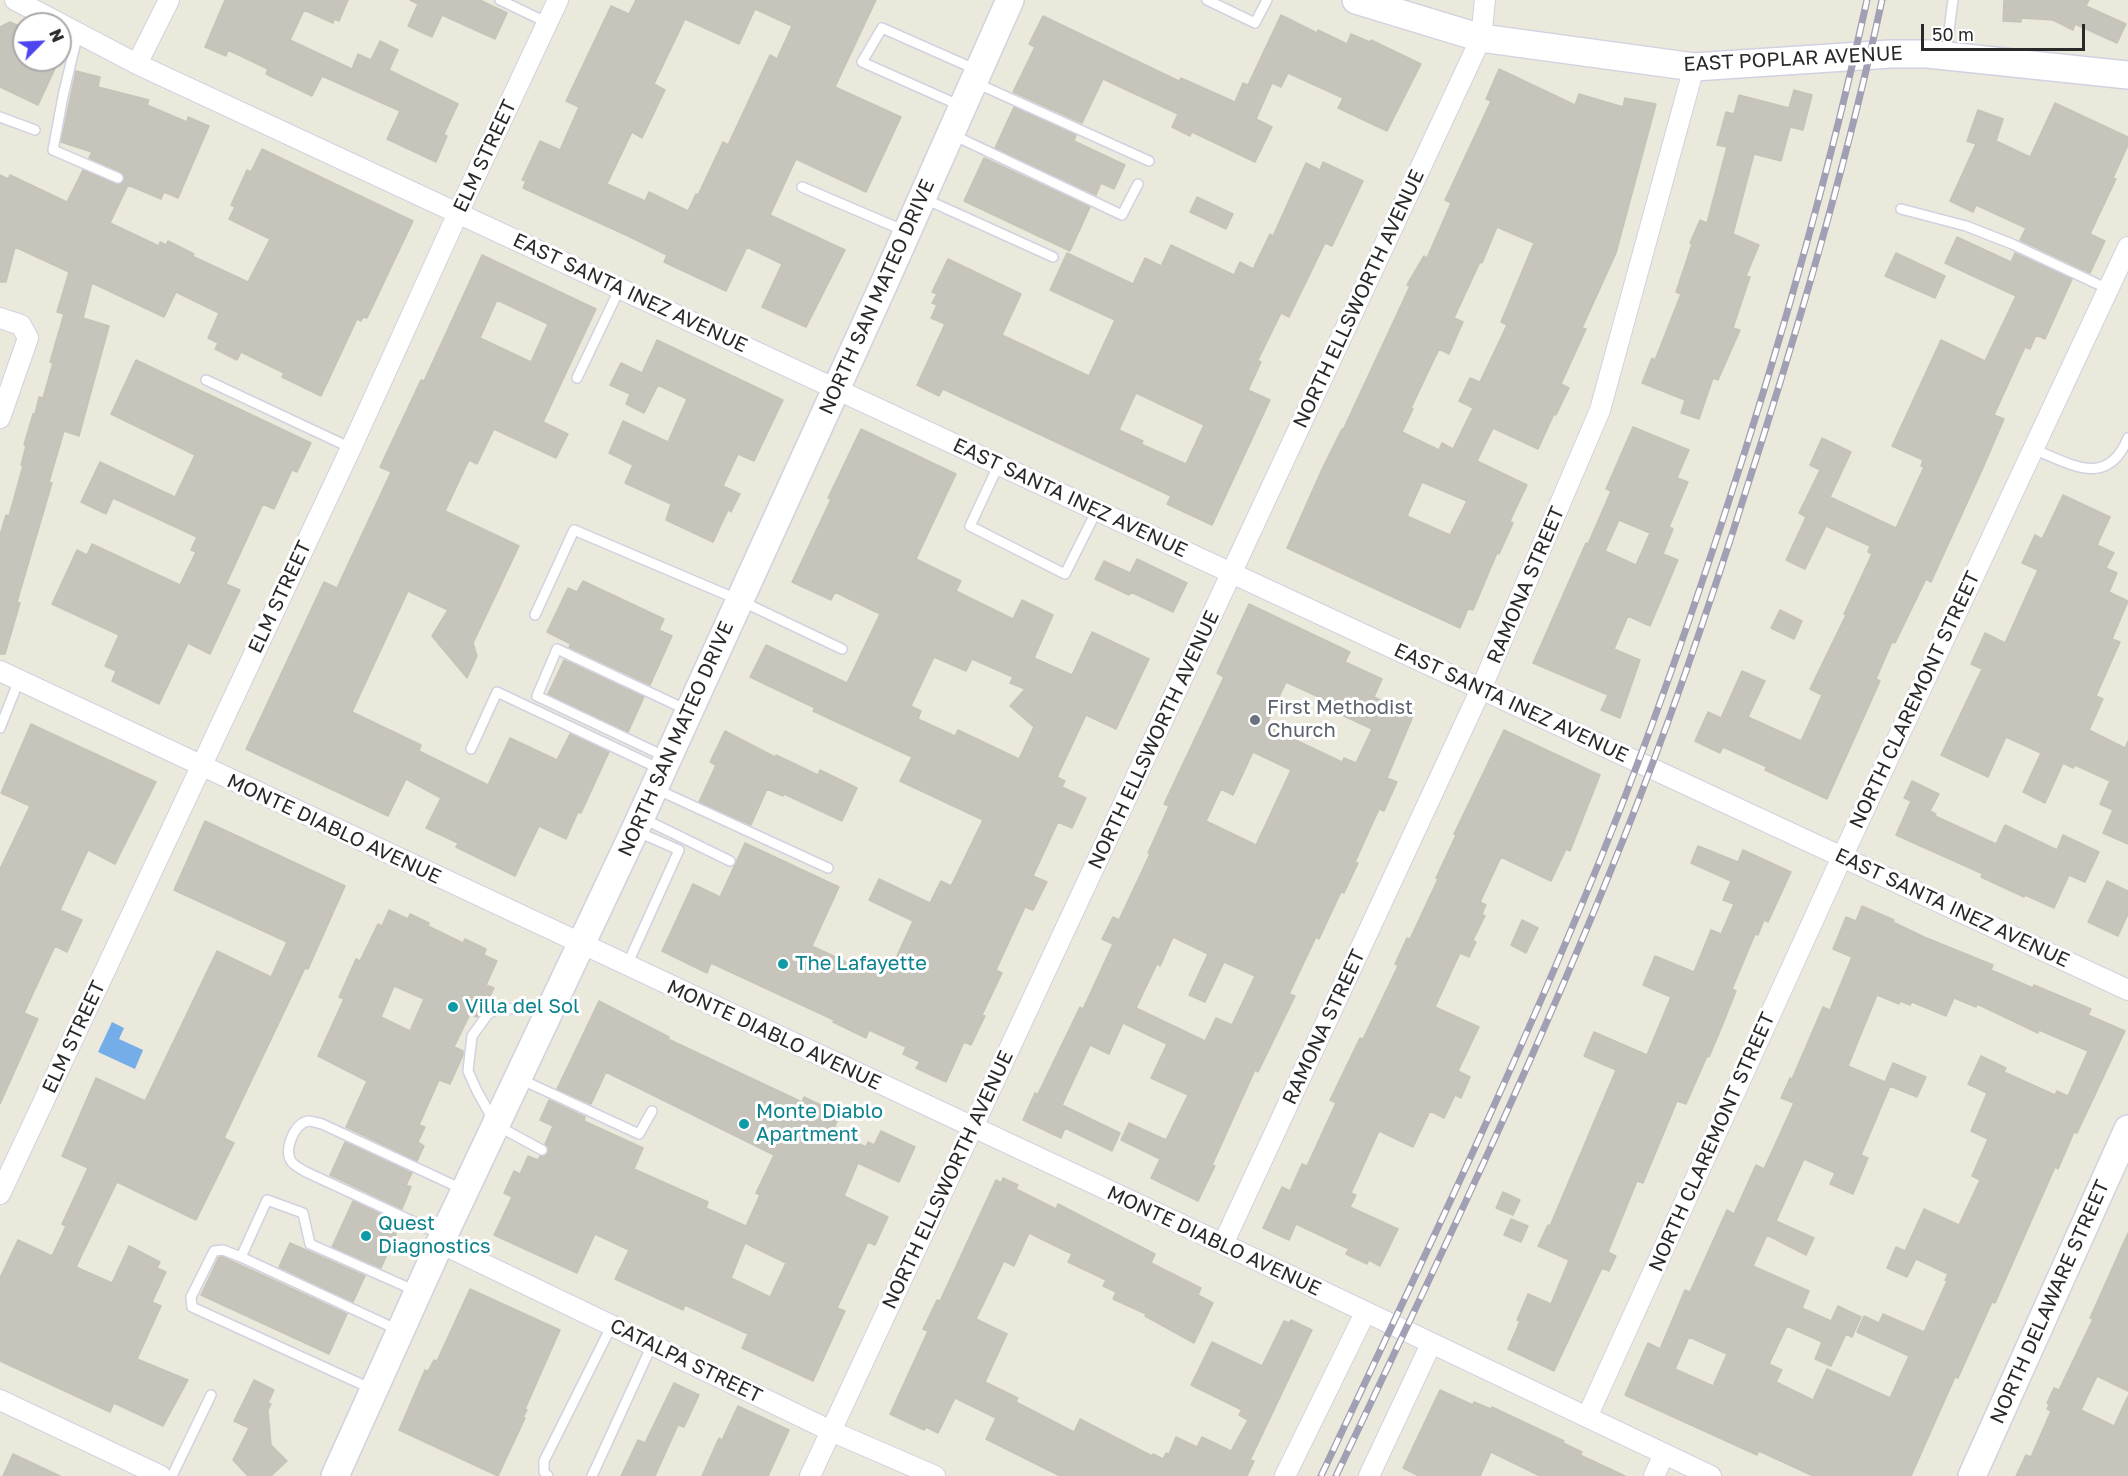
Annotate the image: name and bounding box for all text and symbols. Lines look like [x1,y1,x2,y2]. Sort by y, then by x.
north arrow [12,12,72,72]
scale bar [1924,12,2088,50]
text: 50 m [1932,23,1974,45]
text: N [45,26,68,45]
street label: EAST POPLAR AVENUE [1683,41,1903,77]
street label: ELM STREET [448,96,522,216]
street label: NORTH ELLSWORTH AVENUE [1288,166,1430,432]
street label: NORTH SAN MATEO DRIVE [814,176,940,418]
street label: EAST SANTA INEZ AVENUE [509,228,751,358]
street label: EAST SANTA INEZ AVENUE [949,433,1191,563]
street label: RAMONA STREET [1482,503,1570,667]
street label: ELM STREET [243,537,317,657]
street label: NORTH CLAREMONT STREET [1845,568,1985,832]
street label: NORTH ELLSWORTH AVENUE [1083,607,1225,873]
street label: NORTH SAN MATEO DRIVE [613,618,739,860]
street label: EAST SANTA INEZ AVENUE [1390,638,1632,768]
place label: First Methodist Church [1267,696,1413,743]
marker: First Methodist Church [1248,713,1262,727]
street label: MONTE DIABLO AVENUE [223,769,445,889]
street label: EAST SANTA INEZ AVENUE [1831,843,2073,973]
street label: RAMONA STREET [1278,946,1370,1108]
place label: The Lafayette [795,952,927,976]
marker: The Lafayette [776,957,790,971]
street label: MONTE DIABLO AVENUE [663,975,885,1095]
street label: ELM STREET [37,977,111,1097]
place label: Villa del Sol [465,995,579,1019]
marker: Villa del Sol [446,1000,460,1014]
street label: NORTH CLAREMONT STREET [1644,1009,1780,1275]
street label: NORTH ELLSWORTH AVENUE [877,1047,1019,1313]
place label: Monte Diablo Apartment [756,1100,883,1147]
marker: Monte Diablo Apartment [737,1117,751,1131]
street label: NORTH DELAWARE STREET [1985,1176,2115,1428]
street label: MONTE DIABLO AVENUE [1103,1181,1325,1301]
place label: Quest Diagnostics [378,1212,491,1259]
marker: Quest Diagnostics [359,1229,373,1243]
street label: CATALPA STREET [606,1314,766,1408]

